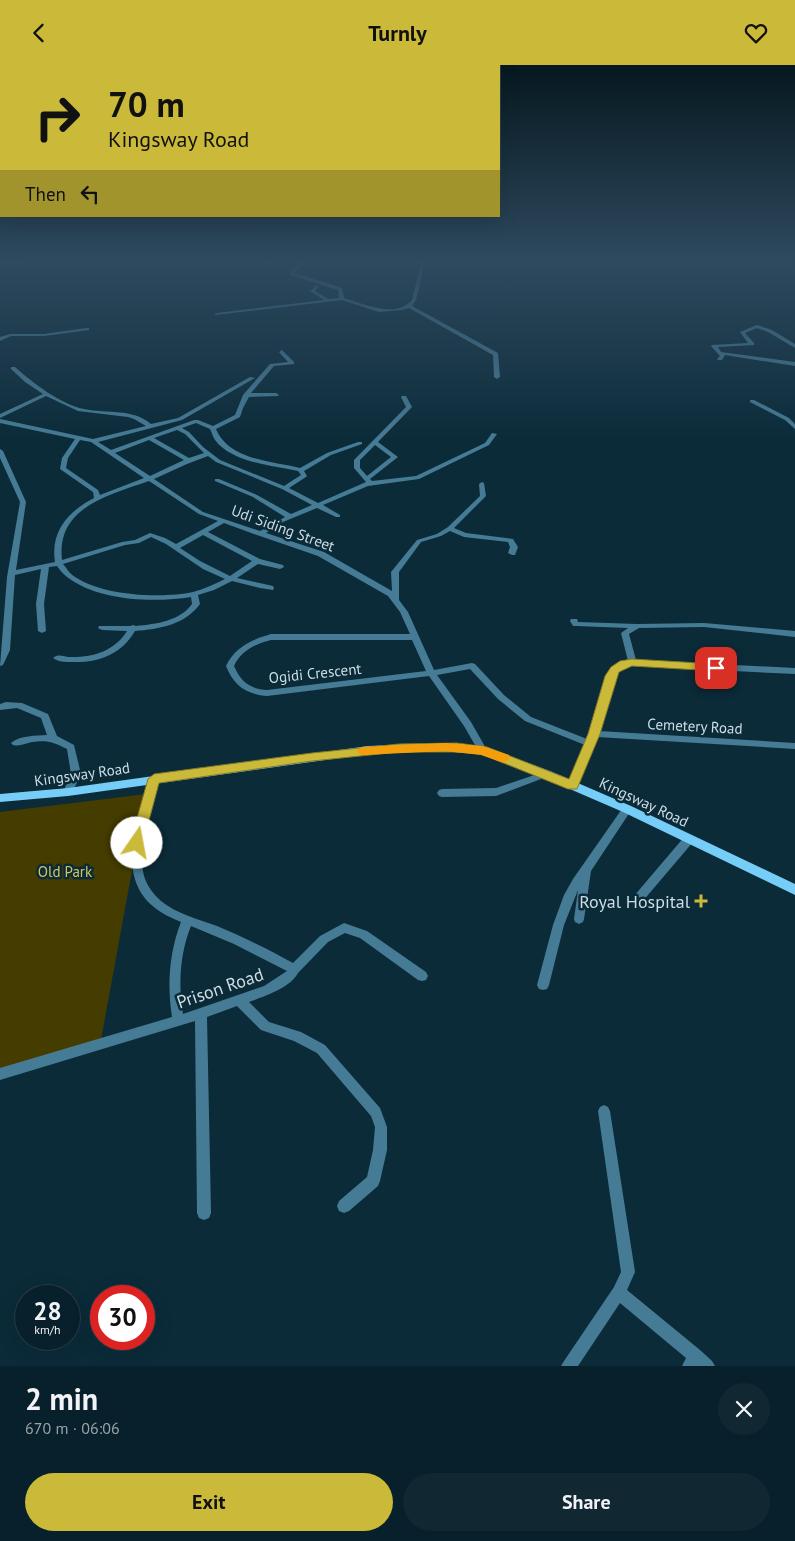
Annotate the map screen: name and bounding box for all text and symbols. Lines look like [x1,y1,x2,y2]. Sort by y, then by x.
icon: back [25,19,53,47]
text: Turnly [368,19,427,47]
icon: heart [742,19,770,47]
text: 70 m [108,81,185,127]
icon: right [25,85,90,150]
text: Kingsway Road [108,125,249,153]
icon: left [76,180,104,208]
text: Then [25,182,66,206]
street label: Udi Siding Street [229,501,337,555]
pin [695,647,737,689]
icon: arrive [702,654,730,682]
street label: Ogidi Crescent [268,659,362,687]
street label: Cemetery Road [647,714,743,738]
street label: Kingsway Road [33,758,131,790]
street label: Kingsway Road [596,773,692,831]
position arrow [110,816,162,868]
park label: Old Park [38,862,93,881]
place label: Royal Hospital [579,890,691,913]
marker: Royal Hospital [694,894,708,908]
street label: Prison Road [174,962,266,1014]
speed limit sign: 30 [90,1285,155,1350]
text: 28 [33,1295,62,1327]
text: km/h [34,1322,61,1337]
text: 2 min [25,1379,98,1418]
button: close [718,1383,770,1435]
text: 670 m · 06:06 [25,1418,120,1438]
button: Exit [25,1473,393,1531]
button: Share [403,1473,770,1531]

